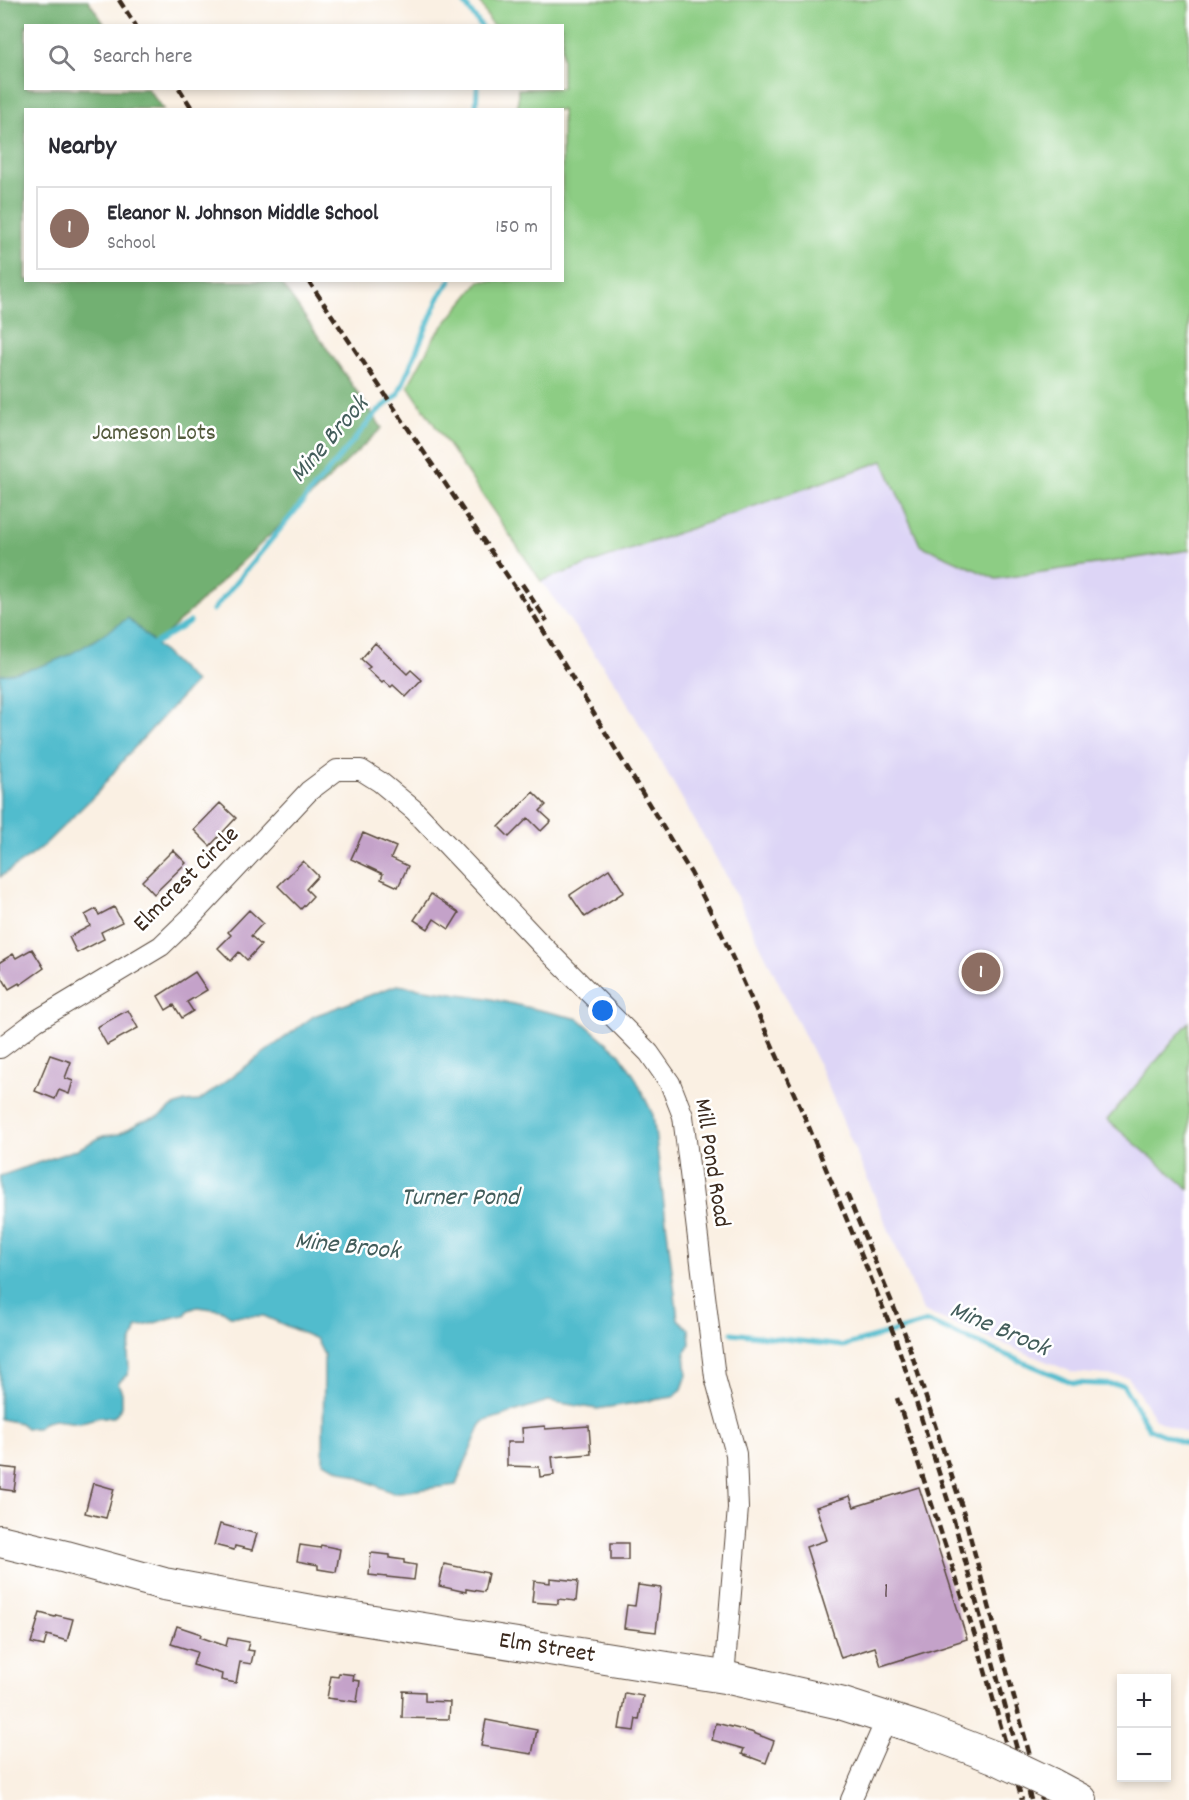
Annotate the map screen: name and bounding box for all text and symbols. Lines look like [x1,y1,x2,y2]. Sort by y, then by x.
search box [24,24,564,90]
icon: search [45,41,78,74]
text: Search here [93,42,192,73]
text: Nearby [48,129,116,166]
text: Eleanor N. Johnson Middle School [107,199,378,230]
text: 1 [67,214,72,242]
text: 150 m [495,214,538,242]
text: School [107,230,156,258]
water label: Mine Brook [282,386,380,492]
park label: Jameson Lots [92,417,216,451]
street label: Elmcrest Circle [126,819,248,941]
pin: 1 [962,950,1000,994]
your location [588,996,617,1025]
street label: Mill Pond Road [684,1096,738,1230]
water label: Turner Pond [401,1180,522,1217]
water label: Mine Brook [293,1223,404,1271]
water label: Mine Brook [943,1292,1057,1368]
house number: 1 [884,1578,888,1608]
street label: Elm Street [496,1624,598,1673]
map controls [1117,1674,1171,1782]
button: + [1117,1674,1171,1728]
button: − [1117,1728,1171,1782]

